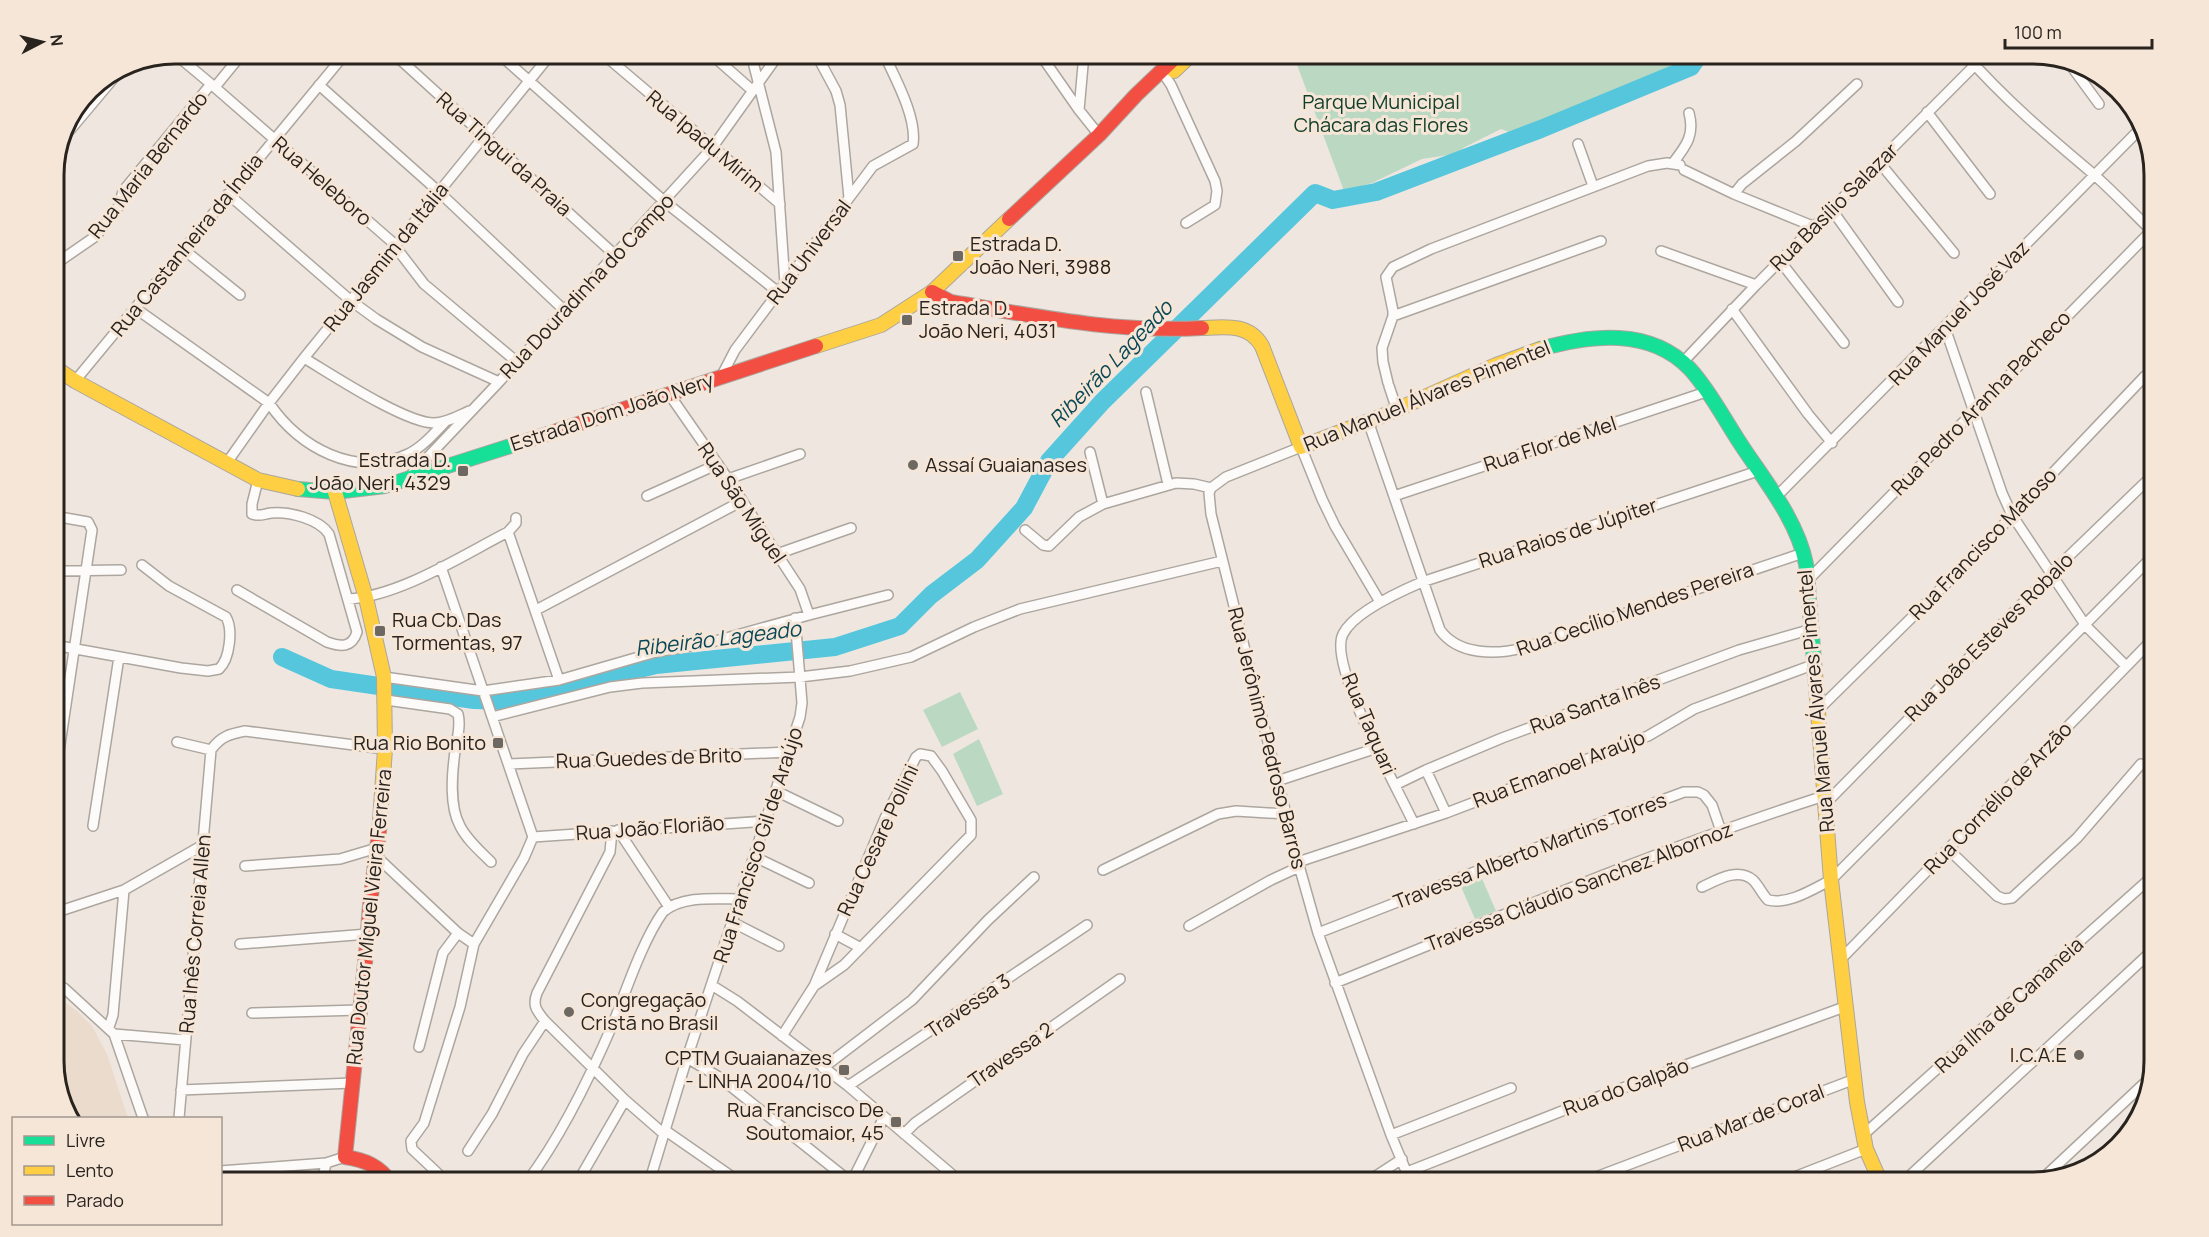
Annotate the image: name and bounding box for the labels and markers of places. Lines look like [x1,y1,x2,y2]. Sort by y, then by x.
place label: Estrada D. João Neri, 3988 [970,230,1111,280]
marker: Estrada D. João Neri, 3988 [951,249,965,263]
place label: Estrada D. João Neri, 4031 [919,294,1056,344]
marker: Estrada D. João Neri, 4031 [900,313,914,327]
place label: Estrada D. João Neri, 4329 [310,446,451,496]
place label: Assaí Guaianases [925,451,1087,478]
marker: Assaí Guaianases [906,458,920,472]
marker: Estrada D. João Neri, 4329 [456,464,470,478]
place label: Rua Cb. Das Tormentas, 97 [392,606,523,656]
marker: Rua Cb. Das Tormentas, 97 [373,624,387,638]
place label: Rua Rio Bonito [353,729,486,756]
marker: Rua Rio Bonito [491,736,505,750]
place label: Congregação Cristã no Brasil [581,986,718,1036]
marker: Congregação Cristã no Brasil [562,1005,576,1019]
place label: I.C.A.E [2010,1041,2067,1068]
place label: CPTM Guaianazes - LINHA 2004/10 [665,1044,832,1094]
marker: I.C.A.E [2072,1048,2086,1062]
marker: CPTM Guaianazes - LINHA 2004/10 [837,1063,851,1077]
place label: Rua Francisco De Soutomaior, 45 [727,1096,884,1146]
marker: Rua Francisco De Soutomaior, 45 [889,1115,903,1129]

